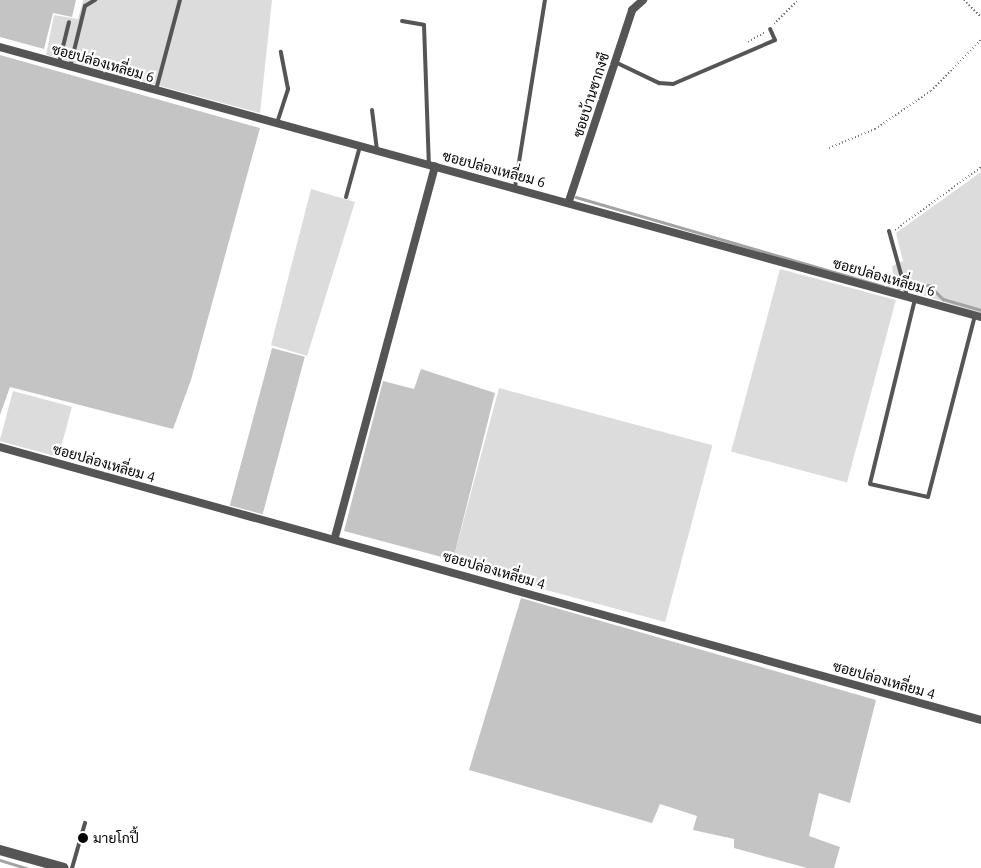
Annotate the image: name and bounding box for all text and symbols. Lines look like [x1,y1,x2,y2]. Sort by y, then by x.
street label: ซอยปล่องเหลี่ยม 6 [50,40,156,86]
street label: ซอยบ้านซากงซี [569,51,613,139]
street label: ซอยปล่องเหลี่ยม 6 [441,147,547,191]
street label: ซอยปล่องเหลี่ยม 6 [831,254,937,300]
street label: ซอยปล่องเหลี่ยม 4 [51,440,157,486]
street label: ซอยปล่องเหลี่ยม 4 [441,547,547,593]
street label: ซอยปล่องเหลี่ยม 4 [831,657,937,703]
place label: มายโกปี้ [93,830,139,846]
marker: มายโกปี้ [77,832,89,844]

